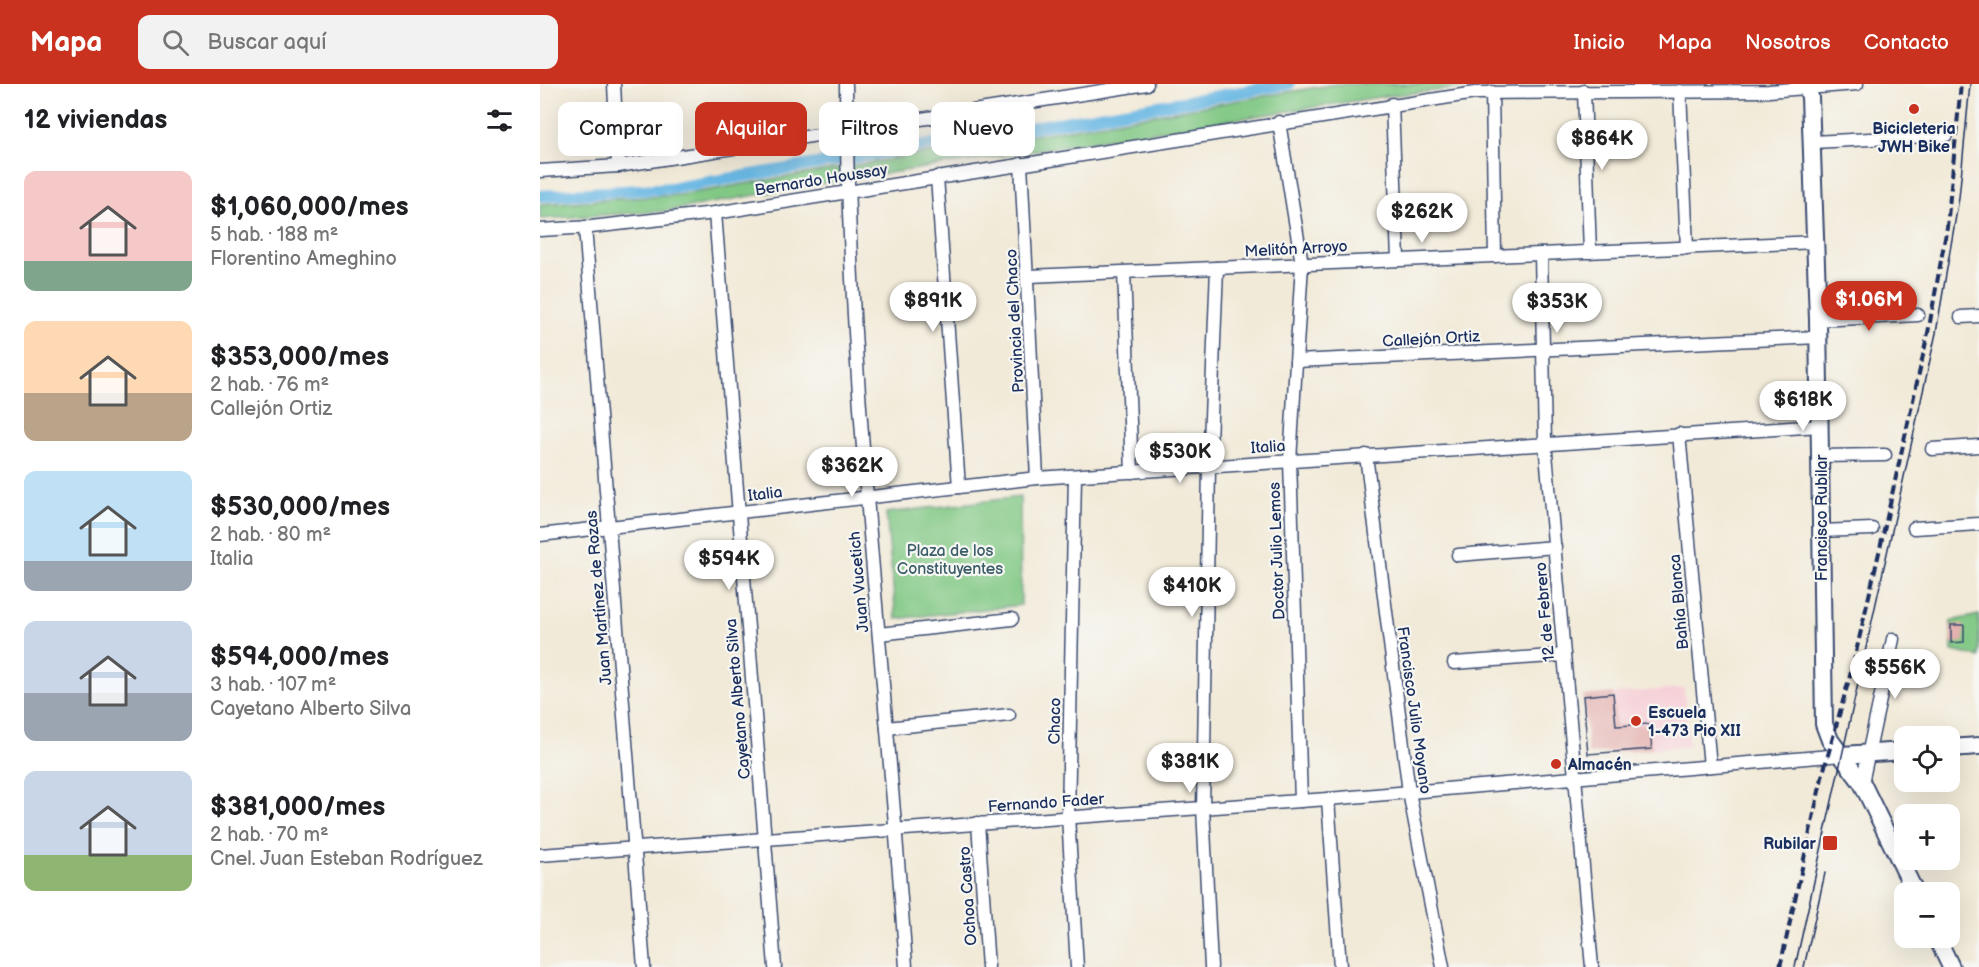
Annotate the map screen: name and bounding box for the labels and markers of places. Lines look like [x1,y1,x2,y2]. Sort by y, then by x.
marker: Bicicleteria JWH Bike [1907,102,1921,116]
pin: $864K [1560,120,1644,171]
place label: Bicicleteria JWH Bike [1872,120,1956,157]
pin: $262K [1380,193,1464,244]
pin: $1.06M [1820,281,1918,332]
pin: $891K [891,282,975,333]
pin: $353K [1515,283,1599,334]
pin: $618K [1761,381,1845,432]
pin: $530K [1138,433,1222,484]
pin: $362K [810,447,894,498]
pin: $594K [687,540,771,591]
pin: $410K [1150,567,1234,618]
pin: $556K [1853,649,1937,700]
place label: Escuela 1-473 Pio XII [1648,704,1741,741]
marker: Escuela 1-473 Pio XII [1629,714,1643,728]
pin: $381K [1148,743,1232,794]
place label: Almacén [1567,756,1632,775]
marker: Almacén [1549,757,1563,771]
marker: Rubilar [1821,834,1839,852]
place label: Rubilar [1763,835,1817,854]

